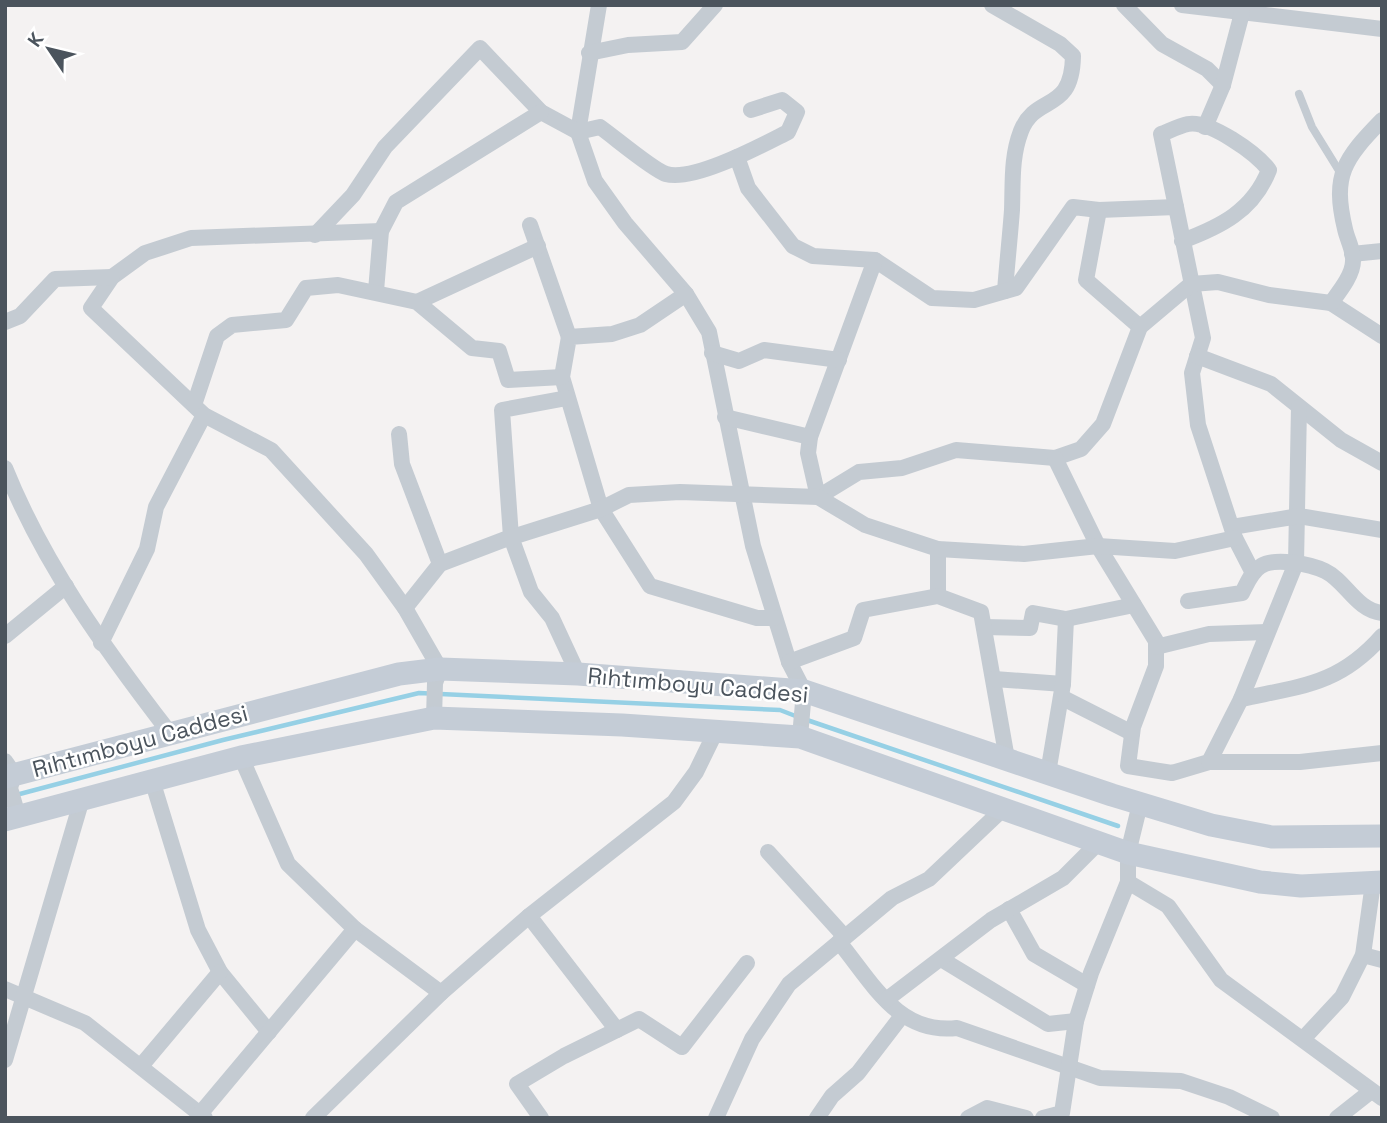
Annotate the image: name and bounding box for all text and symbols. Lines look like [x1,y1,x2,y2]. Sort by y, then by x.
north arrow [14,14,84,84]
text: K [22,27,49,52]
street label: Rıhtımboyu Caddesi [586,660,810,710]
street label: Rıhtımboyu Caddesi [29,698,251,784]

